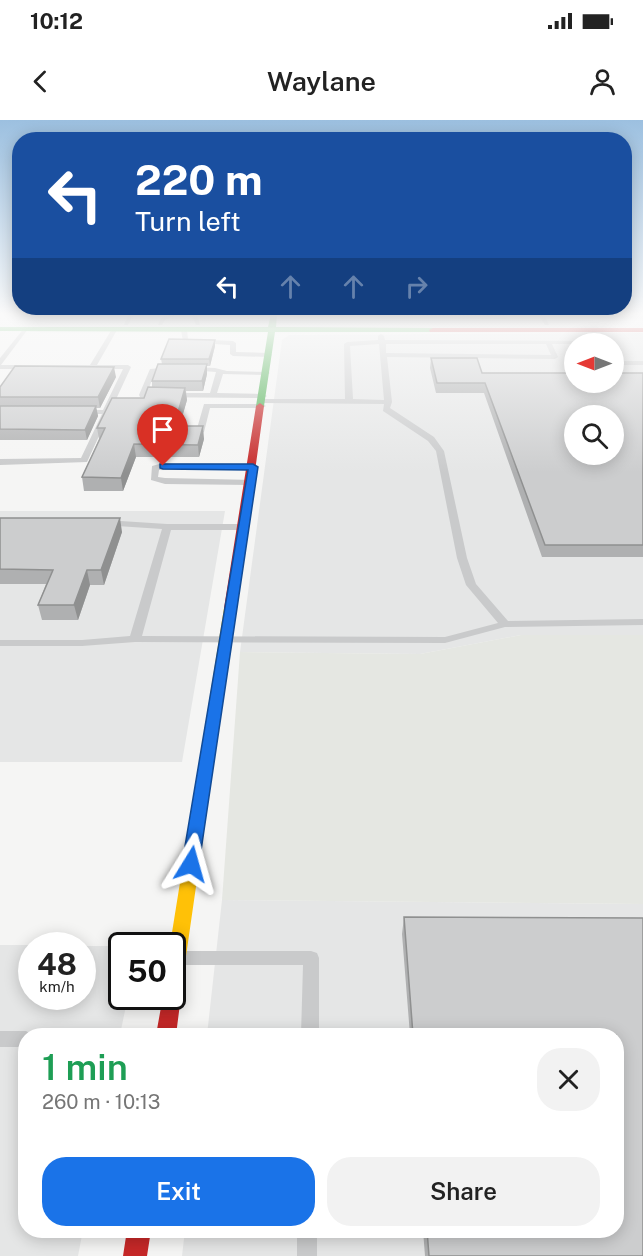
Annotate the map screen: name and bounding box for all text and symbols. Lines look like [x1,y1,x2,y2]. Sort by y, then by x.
text: 10:12 [30,8,83,34]
icon: back [24,65,57,98]
text: Waylane [267,65,376,97]
icon: person [586,65,619,98]
text: 220 m [135,155,263,204]
icon: left [36,156,114,234]
text: Turn left [135,205,241,237]
icon: left [211,270,244,303]
icon: ahead [274,270,307,303]
icon: ahead [337,270,370,303]
icon: right [400,270,433,303]
north arrow [564,333,624,393]
map controls [564,333,624,465]
pin [137,404,188,466]
button: search [564,405,624,465]
icon: arrive [146,413,179,446]
position arrow [159,832,223,896]
speed limit sign: 50 [108,932,186,1010]
text: 48 [37,946,77,982]
text: km/h [39,978,75,995]
text: 1 min [42,1046,128,1088]
button: close [537,1048,600,1111]
text: 260 m · 10:13 [42,1090,160,1114]
button: Exit [42,1157,315,1226]
button: Share [327,1157,600,1226]

